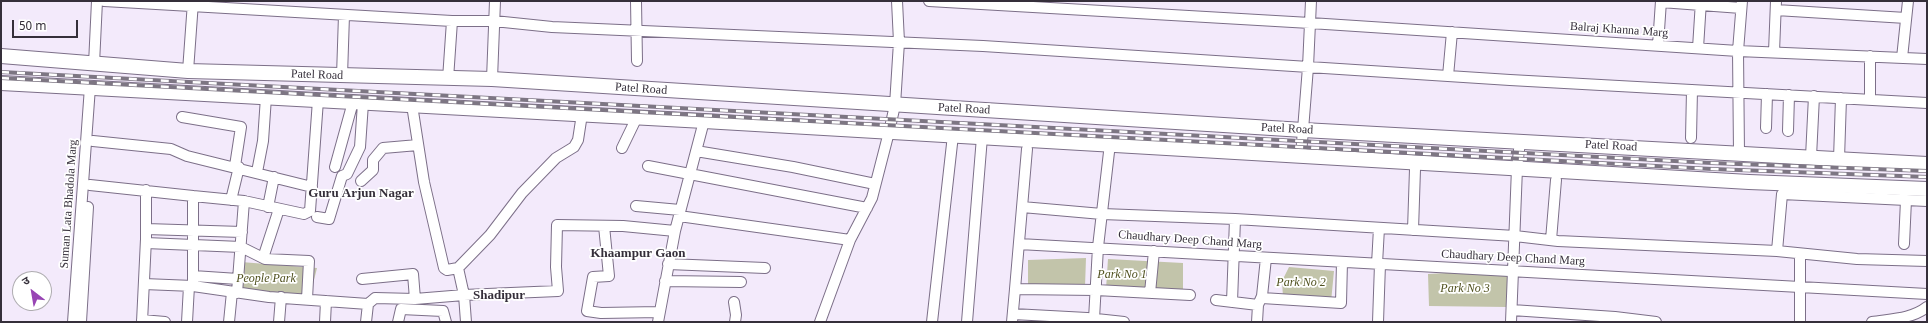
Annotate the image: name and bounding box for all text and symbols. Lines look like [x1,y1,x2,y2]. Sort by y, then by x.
scale bar [14,12,80,38]
text: 50 m [19,19,47,35]
street label: Balraj Khanna Marg [1563,19,1675,41]
street label: Patel Road [287,67,347,83]
street label: Patel Road [610,80,672,98]
street label: Patel Road [934,100,994,118]
street label: Patel Road [1257,120,1317,138]
street label: Suman Lata Bhadola Marg [57,129,81,279]
street label: Patel Road [1581,137,1641,155]
district label: Guru Arjun Nagar [304,186,418,202]
street label: Chaudhary Deep Chand Marg [1106,227,1274,253]
district label: Khaampur Gaon [585,246,691,262]
street label: Chaudhary Deep Chand Marg [1429,246,1597,270]
park label: Park No 1 [1095,268,1149,282]
north arrow [12,271,52,311]
park label: People Park [232,272,300,286]
text: उ [20,274,33,289]
park label: Park No 2 [1274,276,1328,290]
park label: Park No 3 [1438,282,1492,296]
district label: Shadipur [470,288,528,304]

